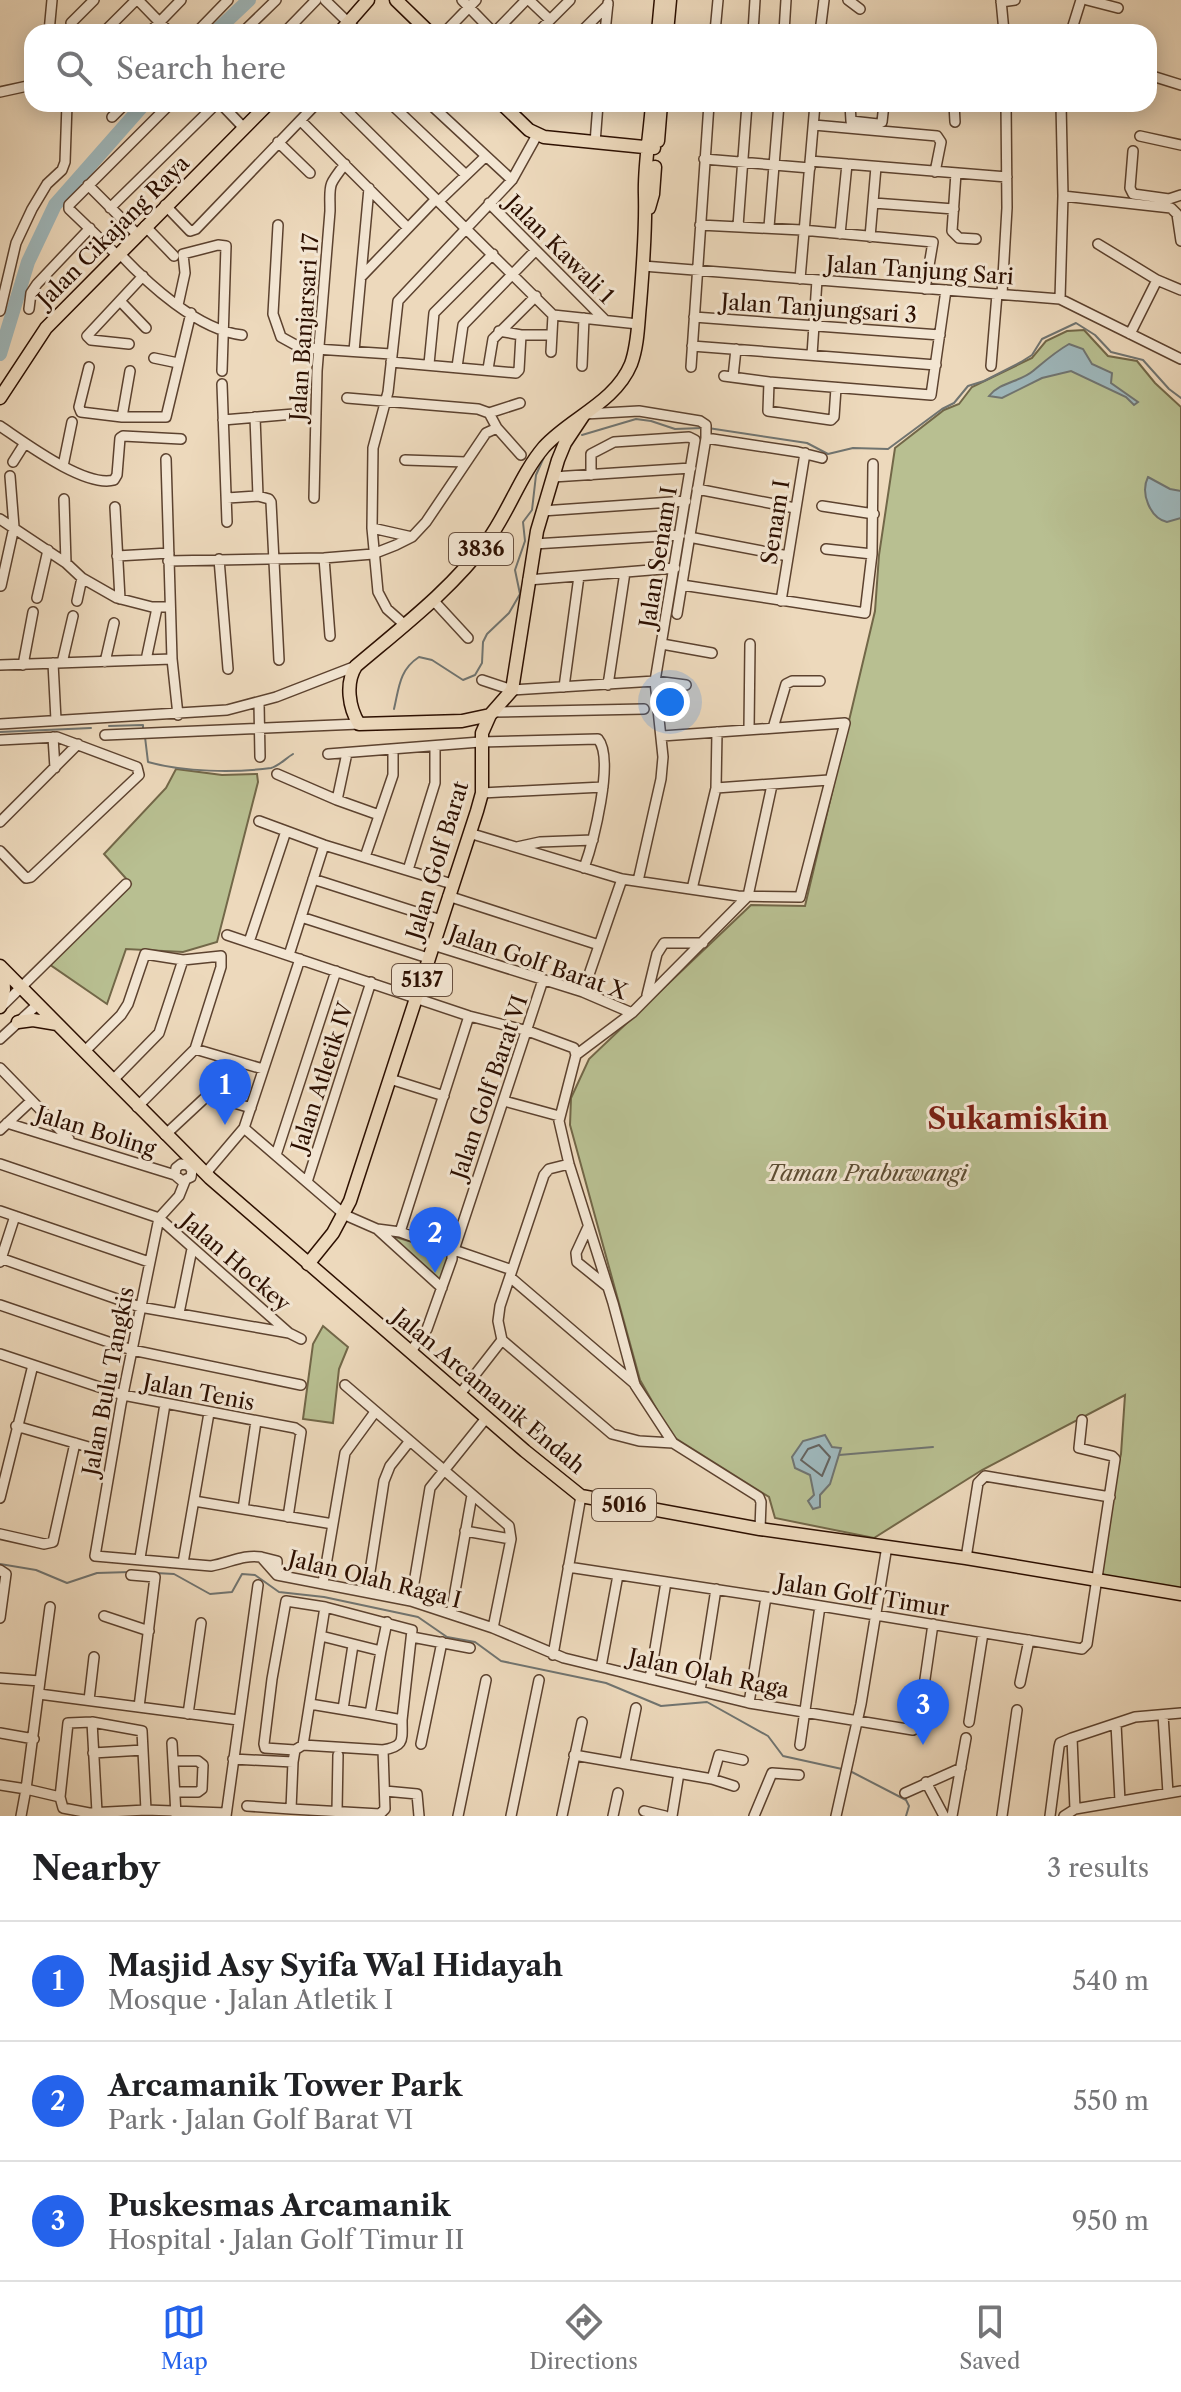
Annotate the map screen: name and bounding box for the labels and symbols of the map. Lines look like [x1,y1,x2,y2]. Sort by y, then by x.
street label: Jalan Cikajang Raya [30,149,195,315]
street label: Jalan Kawali 1 [498,187,620,309]
street label: Jalan Banjarsari 17 [284,232,325,425]
street label: Jalan Tanjung Sari [822,250,1015,291]
street label: Jalan Tanjungsari 3 [717,288,918,329]
street label: Senam I [755,478,796,566]
street label: Jalan Senam I [634,485,683,632]
road number: 3836 [449,533,513,565]
your location [650,682,690,722]
street label: Jalan Golf Barat [400,778,474,945]
street label: Jalan Golf Barat X [442,918,631,1006]
road number: 5137 [392,964,452,996]
street label: Jalan Golf Barat VI [444,992,534,1186]
street label: Jalan Atletik IV [285,998,360,1158]
pin: 1 [199,1059,251,1125]
street label: Jalan Boling [30,1100,160,1163]
district label: Sukamiskin [927,1100,1109,1137]
park label: Taman Prabuwangi [767,1160,969,1187]
street label: Jalan Hockey [173,1206,296,1318]
pin: 2 [409,1207,461,1273]
street label: Jalan Bulu Tangkis [76,1285,140,1481]
street label: Jalan Arcamanik Endah [385,1301,591,1480]
street label: Jalan Tenis [138,1368,257,1417]
road number: 5016 [592,1489,656,1521]
street label: Jalan Olah Raga I [283,1544,464,1614]
street label: Jalan Golf Timur [772,1568,951,1622]
street label: Jalan Olah Raga [623,1643,792,1704]
pin: 3 [897,1679,949,1745]

